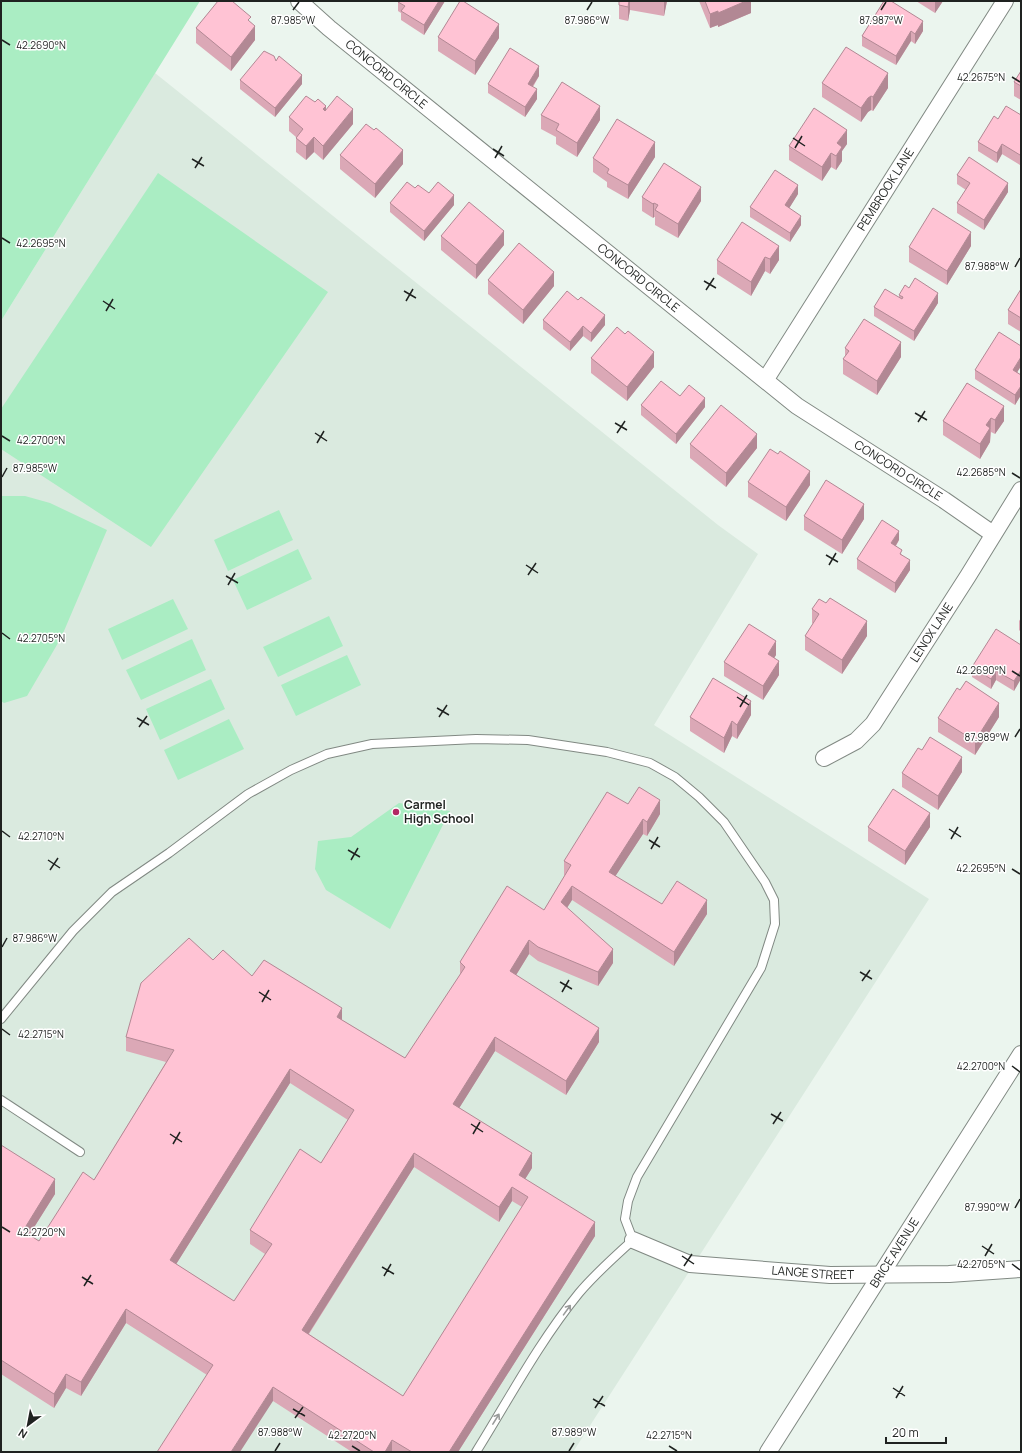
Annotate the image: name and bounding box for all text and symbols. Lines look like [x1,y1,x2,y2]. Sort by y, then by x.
text: 87.985°W [271,13,316,27]
text: 87.986°W [565,13,610,27]
text: 87.987°W [859,13,903,27]
street label: CONCORD CIRCLE [342,35,431,112]
text: 42.2690°N [16,38,66,52]
text: 42.2675°N [957,70,1005,84]
street label: PEMBROOK LANE [853,145,918,234]
text: 42.2695°N [16,236,66,250]
street label: CONCORD CIRCLE [594,239,684,316]
text: 87.988°W [965,259,1010,273]
text: 42.2700°N [17,433,65,447]
street label: CONCORD CIRCLE [851,436,946,505]
text: 87.985°W [13,461,58,475]
text: 42.2685°N [957,465,1006,479]
street label: LENOX LANE [906,599,957,665]
text: 42.2705°N [17,631,65,645]
text: 42.2690°N [956,663,1006,677]
text: 87.989°W [965,730,1010,744]
place label: Carmel High School [404,796,474,827]
marker: Carmel High School [391,807,401,817]
text: 42.2710°N [18,829,64,843]
text: 42.2695°N [956,861,1006,875]
text: 87.986°W [13,931,58,945]
text: 42.2715°N [18,1027,64,1041]
text: 42.2700°N [957,1059,1005,1073]
text: 87.990°W [964,1200,1010,1214]
street label: BRICE AVENUE [866,1214,923,1291]
text: 42.2720°N [17,1225,65,1239]
text: 42.2705°N [957,1257,1005,1271]
street label: LANGE STREET [771,1261,855,1283]
one-way arrow [562,1304,571,1315]
north arrow [8,1405,48,1445]
one-way arrow [493,1413,501,1425]
scale bar [886,1419,946,1445]
text: 20 m [892,1424,919,1441]
text: N [15,1425,30,1442]
text: 87.988°W [258,1425,303,1439]
text: 87.989°W [552,1425,597,1439]
text: 42.2720°N [328,1428,376,1442]
text: 42.2715°N [646,1428,692,1442]

